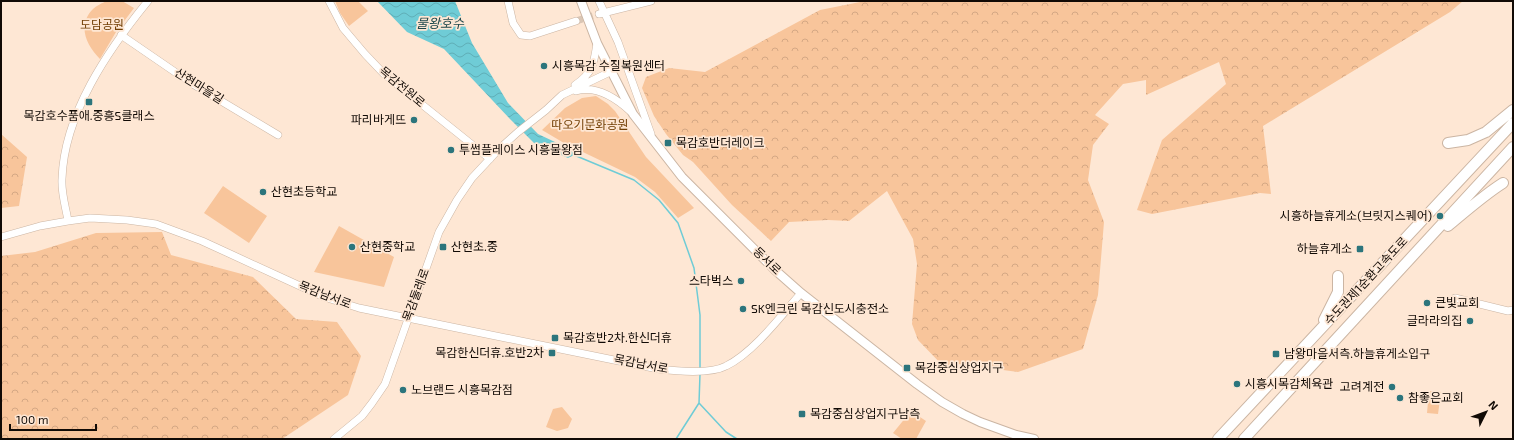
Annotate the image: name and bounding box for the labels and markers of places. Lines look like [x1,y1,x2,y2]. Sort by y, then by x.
place label: 시흥목감 수질복원센터 [552,58,665,72]
marker: 시흥목감 수질복원센터 [539,61,549,71]
marker: 목감호수품애.중흥S클래스 [84,97,94,107]
place label: 목감호수품애.중흥S클래스 [24,108,154,122]
place label: 파리바게뜨 [351,112,406,126]
marker: 파리바게뜨 [409,115,419,125]
place label: 목감호반더레이크 [676,135,764,149]
marker: 목감호반더레이크 [663,138,673,148]
place label: 투썸플레이스 시흥물왕점 [459,142,583,156]
marker: 투썸플레이스 시흥물왕점 [446,145,456,155]
place label: 산현초등학교 [271,184,337,198]
marker: 산현초등학교 [258,187,268,197]
place label: 시흥하늘휴게소(브릿지스퀘어) [1280,208,1432,222]
marker: 시흥하늘휴게소(브릿지스퀘어) [1435,211,1445,221]
place label: 산현중학교 [360,239,415,253]
place label: 산현초.중 [451,239,498,253]
place label: 하늘휴게소 [1297,241,1352,255]
marker: 산현중학교 [347,242,357,252]
marker: 산현초.중 [438,242,448,252]
marker: 하늘휴게소 [1355,244,1365,254]
place label: 스타벅스 [689,273,733,287]
marker: 스타벅스 [736,276,746,286]
place label: 큰빛교회 [1435,295,1479,309]
marker: 큰빛교회 [1422,298,1432,308]
place label: SK엔크린 목감신도시충전소 [751,301,889,315]
marker: SK엔크린 목감신도시충전소 [738,304,748,314]
place label: 글라라의집 [1407,313,1462,327]
marker: 글라라의집 [1465,316,1475,326]
place label: 목감호반2차.한신더휴 [563,330,672,344]
marker: 목감호반2차.한신더휴 [550,333,560,343]
place label: 목감한신더휴.호반2차 [435,345,544,359]
place label: 남왕마을서측.하늘휴게소입구 [1284,346,1430,360]
marker: 목감한신더휴.호반2차 [547,348,557,358]
marker: 남왕마을서측.하늘휴게소입구 [1271,349,1281,359]
place label: 목감중심상업지구 [915,360,1003,374]
marker: 목감중심상업지구 [902,363,912,373]
place label: 시흥시목감체육관 [1245,376,1333,390]
marker: 시흥시목감체육관 [1232,379,1242,389]
place label: 고려계전 [1340,379,1384,393]
place label: 노브랜드 시흥목감점 [411,382,513,396]
marker: 고려계전 [1387,382,1397,392]
marker: 노브랜드 시흥목감점 [398,385,408,395]
place label: 참좋은교회 [1408,390,1463,404]
marker: 참좋은교회 [1395,393,1405,403]
place label: 목감중심상업지구남측 [810,406,920,420]
marker: 목감중심상업지구남측 [797,409,807,419]

